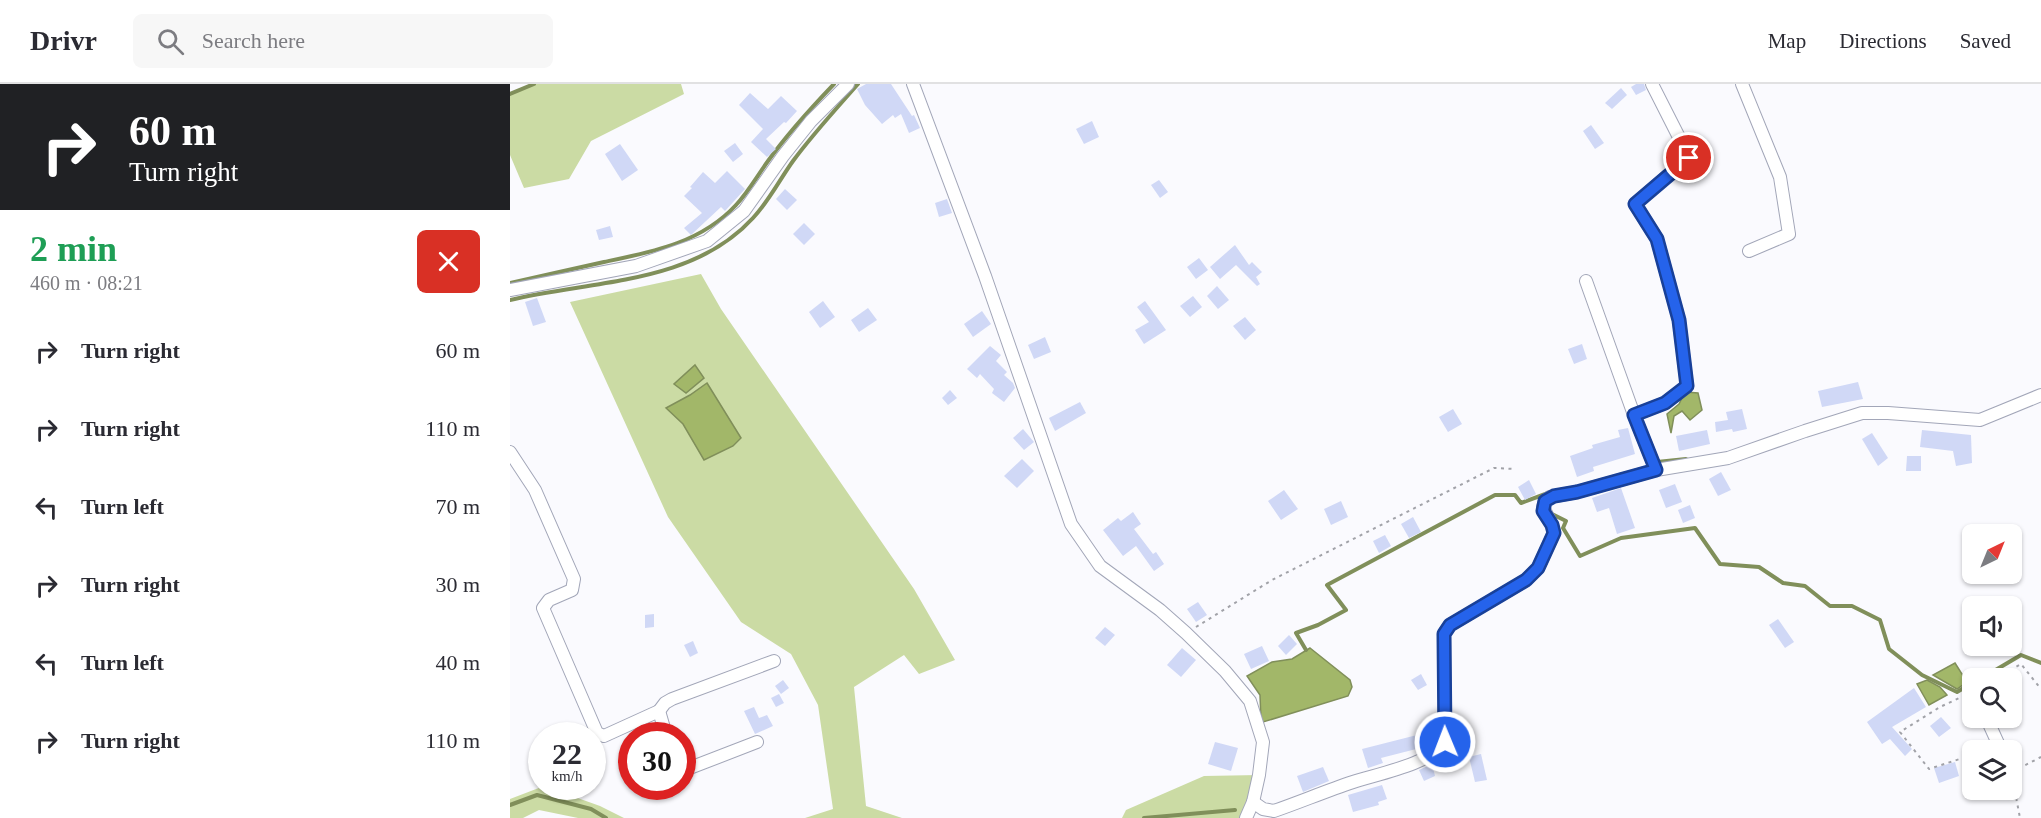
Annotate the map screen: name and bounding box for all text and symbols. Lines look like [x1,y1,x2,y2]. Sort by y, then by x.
search box [133,14,553,68]
text: Drivr [30,25,97,56]
icon: search [154,25,187,58]
text: Search here [202,28,305,53]
text: Map [1768,29,1806,53]
text: Directions [1839,29,1927,53]
text: Saved [1960,29,2011,53]
icon: right [30,108,108,186]
text: 60 m [129,108,217,154]
pin [1663,132,1714,183]
icon: arrive [1672,141,1705,174]
text: Turn right [129,157,238,187]
text: 2 min [30,229,117,269]
button: close [417,230,480,293]
text: 460 m · 08:21 [30,272,143,294]
icon: right [30,335,63,368]
text: Turn right [81,338,180,363]
text: 60 m [435,338,480,363]
icon: right [30,413,63,446]
text: Turn right [81,416,180,441]
text: 110 m [425,416,480,441]
icon: left [30,491,63,524]
text: Turn left [81,494,164,519]
text: 70 m [435,494,480,519]
north arrow [1962,524,2022,584]
map controls [1962,524,2022,800]
icon: right [30,569,63,602]
text: Turn right [81,572,180,597]
text: 30 m [435,572,480,597]
button: sound [1962,596,2022,656]
icon: left [30,647,63,680]
text: Turn left [81,650,164,675]
text: 40 m [435,650,480,675]
button: search [1962,668,2022,728]
position arrow [1413,710,1477,774]
speed limit sign: 30 [618,722,696,800]
icon: right [30,725,63,758]
text: Turn right [81,728,180,753]
text: 110 m [425,728,480,753]
text: 22 [552,737,582,770]
button: layers [1962,740,2022,800]
text: km/h [552,768,582,784]

